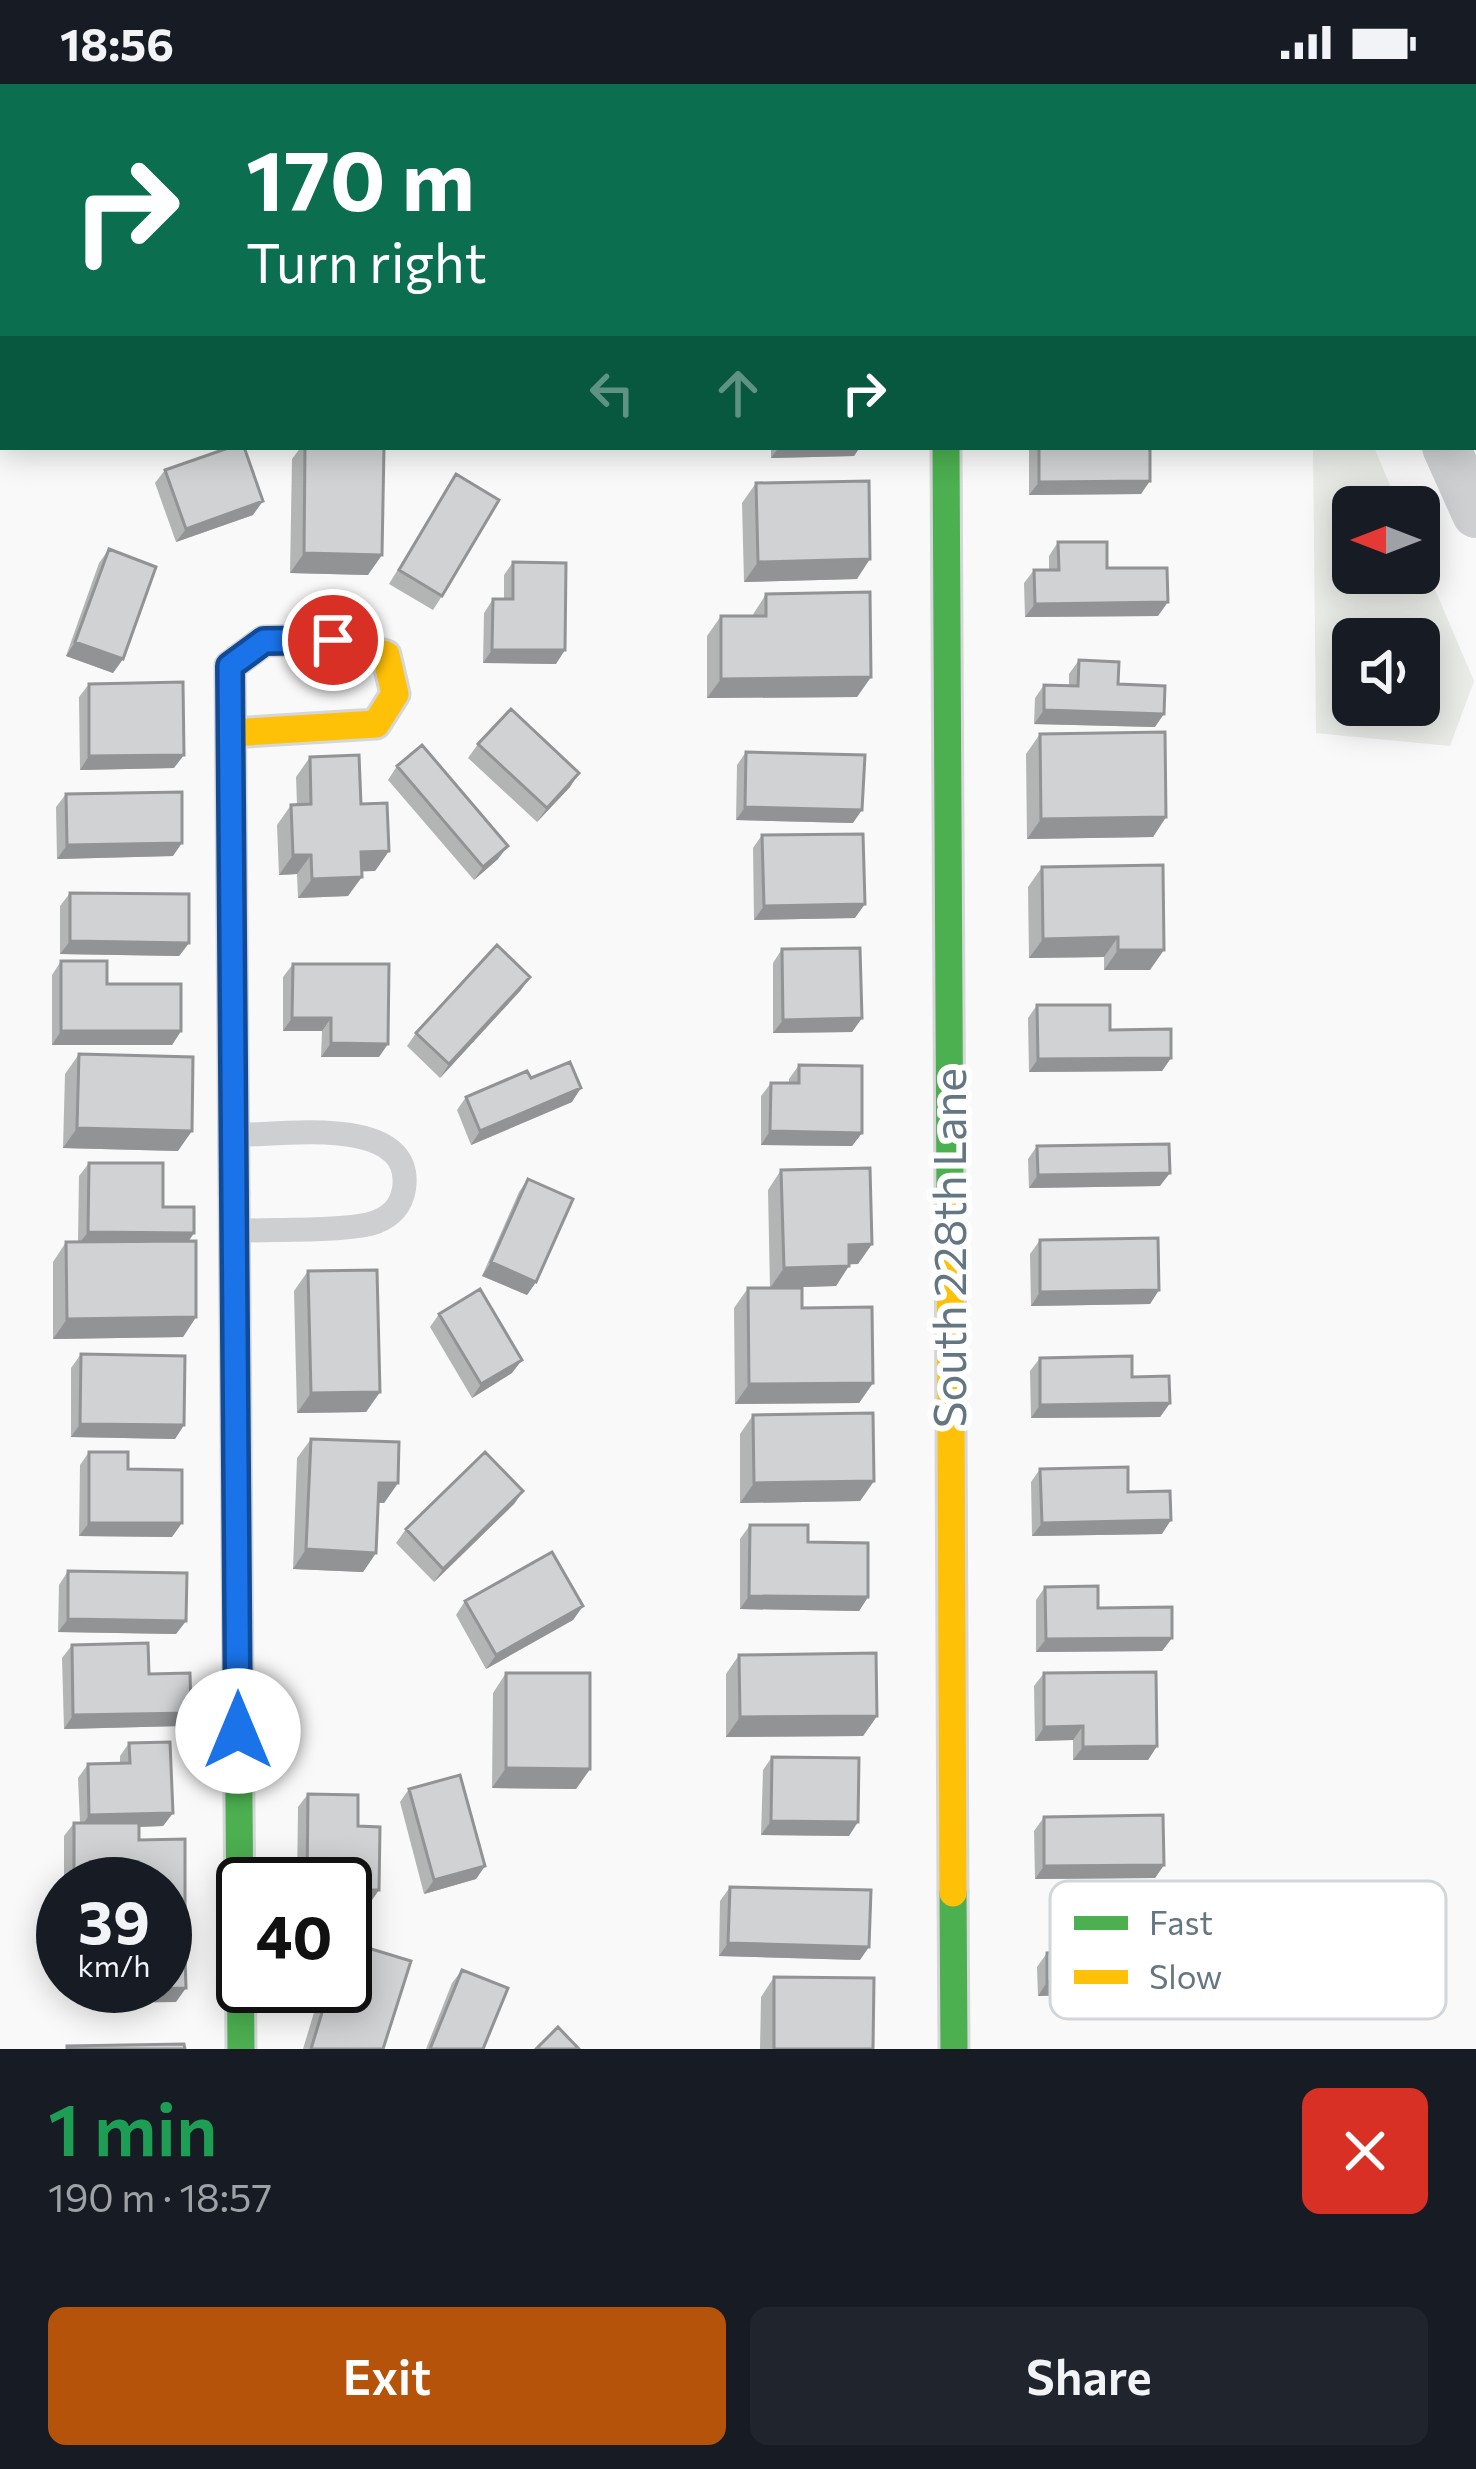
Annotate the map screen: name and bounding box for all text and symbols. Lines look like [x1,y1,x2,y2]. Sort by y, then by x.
text: 18:56 [60,15,174,70]
text: 170 m [246,126,475,228]
icon: right [48,132,204,288]
text: Turn right [246,228,487,294]
icon: left [579,360,645,426]
icon: ahead [705,360,771,426]
icon: right [831,360,897,426]
north arrow [1332,486,1440,594]
map controls [1332,486,1440,726]
pin [282,589,384,691]
icon: arrive [300,607,366,673]
button: sound [1332,618,1440,726]
street label: South 228th Lane [920,1068,975,1428]
position arrow [175,1668,301,1794]
speed limit sign: 40 [216,1857,372,2013]
legend [1050,1881,1446,2019]
text: 39 [78,1883,150,1956]
text: Fast [1149,1901,1213,1942]
text: km/h [78,1946,150,1983]
text: Slow [1149,1955,1222,1996]
text: 1 min [48,2083,218,2171]
button: close [1302,2088,1428,2214]
text: 190 m · 18:57 [48,2172,272,2220]
button: Exit [48,2307,726,2445]
button: Share [750,2307,1428,2445]

